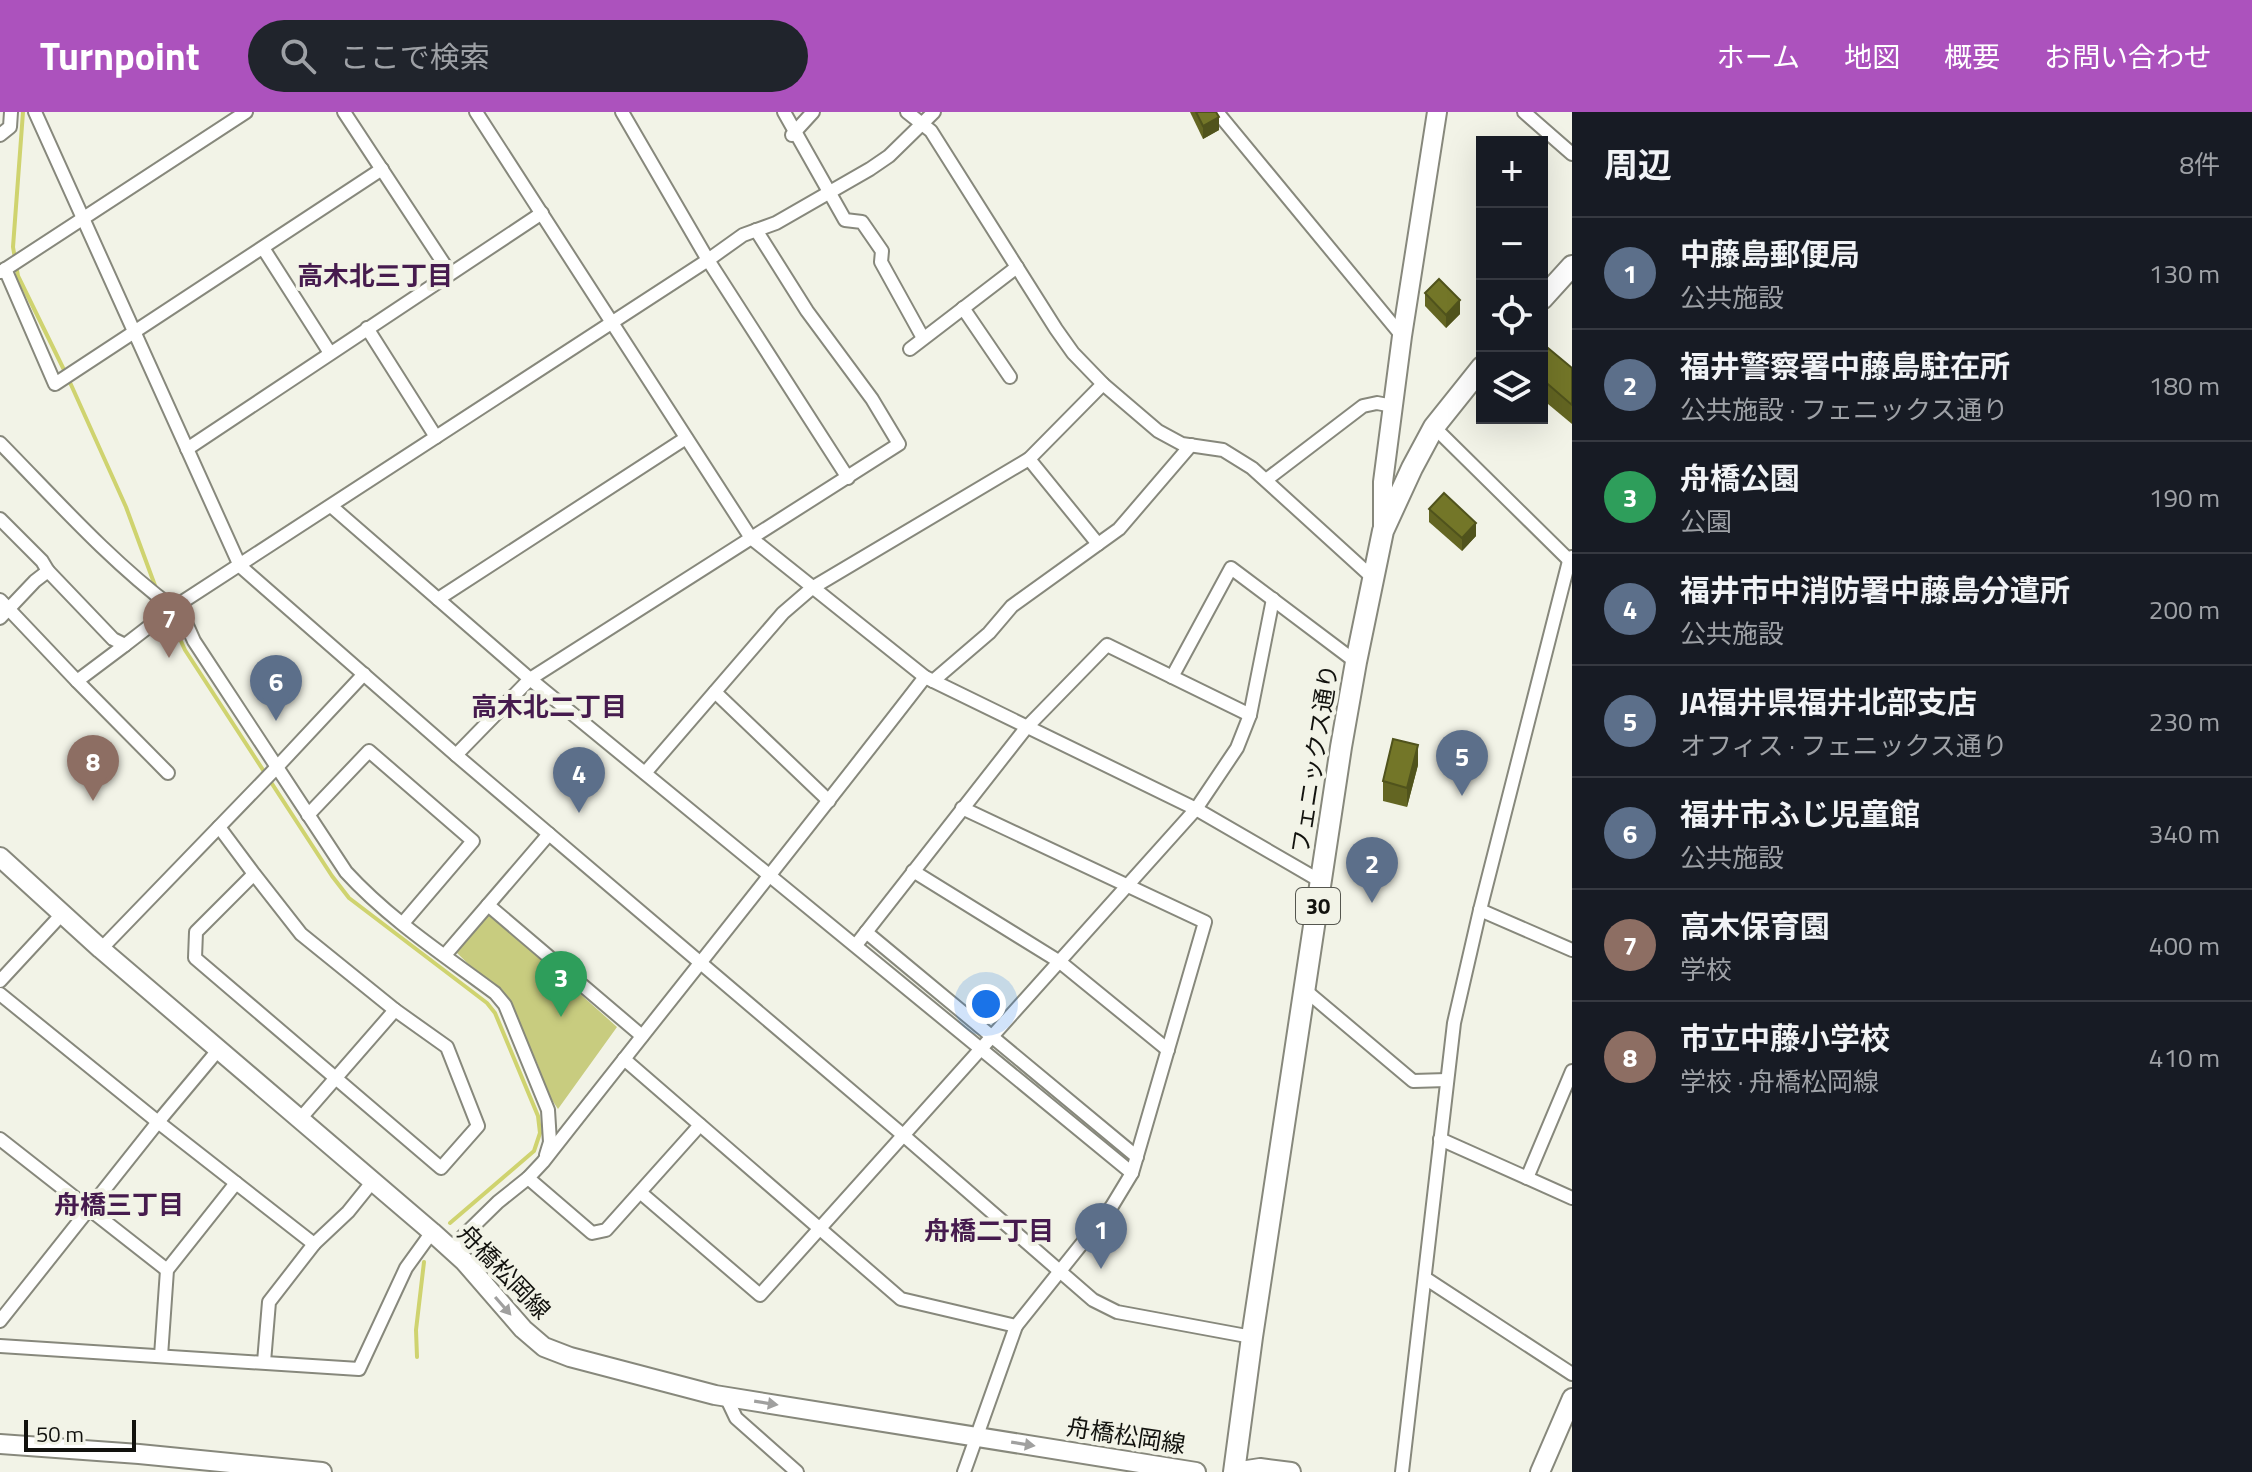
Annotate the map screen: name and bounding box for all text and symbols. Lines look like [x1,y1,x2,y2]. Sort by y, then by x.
search box [248,20,808,92]
text: Turnpoint [40,27,200,85]
icon: search [276,34,320,78]
text: ここで検索 [340,34,490,80]
text: ホーム [1717,35,1800,78]
text: 地図 [1844,35,1900,78]
text: 概要 [1944,35,2000,78]
text: お問い合わせ [2044,35,2212,78]
map controls [1476,136,1548,424]
button: + [1476,136,1548,208]
text: 周辺 [1604,138,1672,190]
text: 8件 [2179,145,2220,184]
button: − [1476,208,1548,280]
text: 中藤島郵便局 [1680,231,1860,277]
text: 1 [1623,254,1637,293]
text: 130 m [2149,254,2220,293]
district label: 高木北三丁目 [297,256,453,295]
text: 公共施設 [1680,278,1784,317]
button: locate [1476,280,1548,352]
text: 福井警察署中藤島駐在所 [1680,343,2010,389]
button: layers [1476,352,1548,424]
text: 2 [1623,366,1637,405]
text: 180 m [2149,366,2220,405]
text: 公共施設 · フェニックス通り [1680,390,2008,429]
text: 舟橋公園 [1680,455,1800,501]
text: 3 [1623,478,1637,517]
text: 190 m [2149,478,2220,517]
text: 公園 [1680,502,1732,541]
text: 福井市中消防署中藤島分遣所 [1680,567,2070,613]
text: 4 [1623,590,1637,629]
text: 200 m [2149,590,2220,629]
pin: 7 [143,592,195,658]
text: 公共施設 [1680,614,1784,653]
pin: 6 [250,655,302,721]
street label: フェニックス通り [1281,662,1347,856]
text: JA福井県福井北部支店 [1680,679,1977,725]
district label: 高木北二丁目 [471,687,627,726]
text: 5 [1623,702,1637,741]
text: 230 m [2149,702,2220,741]
text: オフィス · フェニックス通り [1680,726,2008,765]
pin: 5 [1436,730,1488,796]
pin: 8 [67,735,119,801]
pin: 4 [553,747,605,813]
text: 福井市ふじ児童館 [1680,791,1920,837]
text: 6 [1623,814,1637,853]
text: 340 m [2149,814,2220,853]
pin: 2 [1346,837,1398,903]
text: 公共施設 [1680,838,1784,877]
road number: 30 [1296,888,1340,924]
text: 高木保育園 [1680,903,1830,949]
text: 7 [1623,926,1637,965]
text: 400 m [2149,926,2220,965]
text: 学校 [1680,950,1732,989]
pin: 3 [535,951,587,1017]
your location [966,984,1006,1024]
text: 市立中藤小学校 [1680,1015,1890,1061]
text: 8 [1623,1038,1637,1077]
text: 410 m [2149,1038,2220,1077]
text: 学校 · 舟橋松岡線 [1680,1062,1879,1101]
district label: 舟橋三丁目 [54,1185,184,1224]
pin: 1 [1075,1203,1127,1269]
district label: 舟橋二丁目 [924,1211,1054,1250]
street label: 舟橋松岡線 [450,1216,559,1327]
one-way arrow [493,1296,511,1315]
one-way arrow [754,1397,779,1410]
street label: 舟橋松岡線 [1064,1408,1188,1462]
scale bar [24,1416,136,1452]
text: 50 m [36,1417,84,1451]
one-way arrow [1011,1438,1036,1450]

